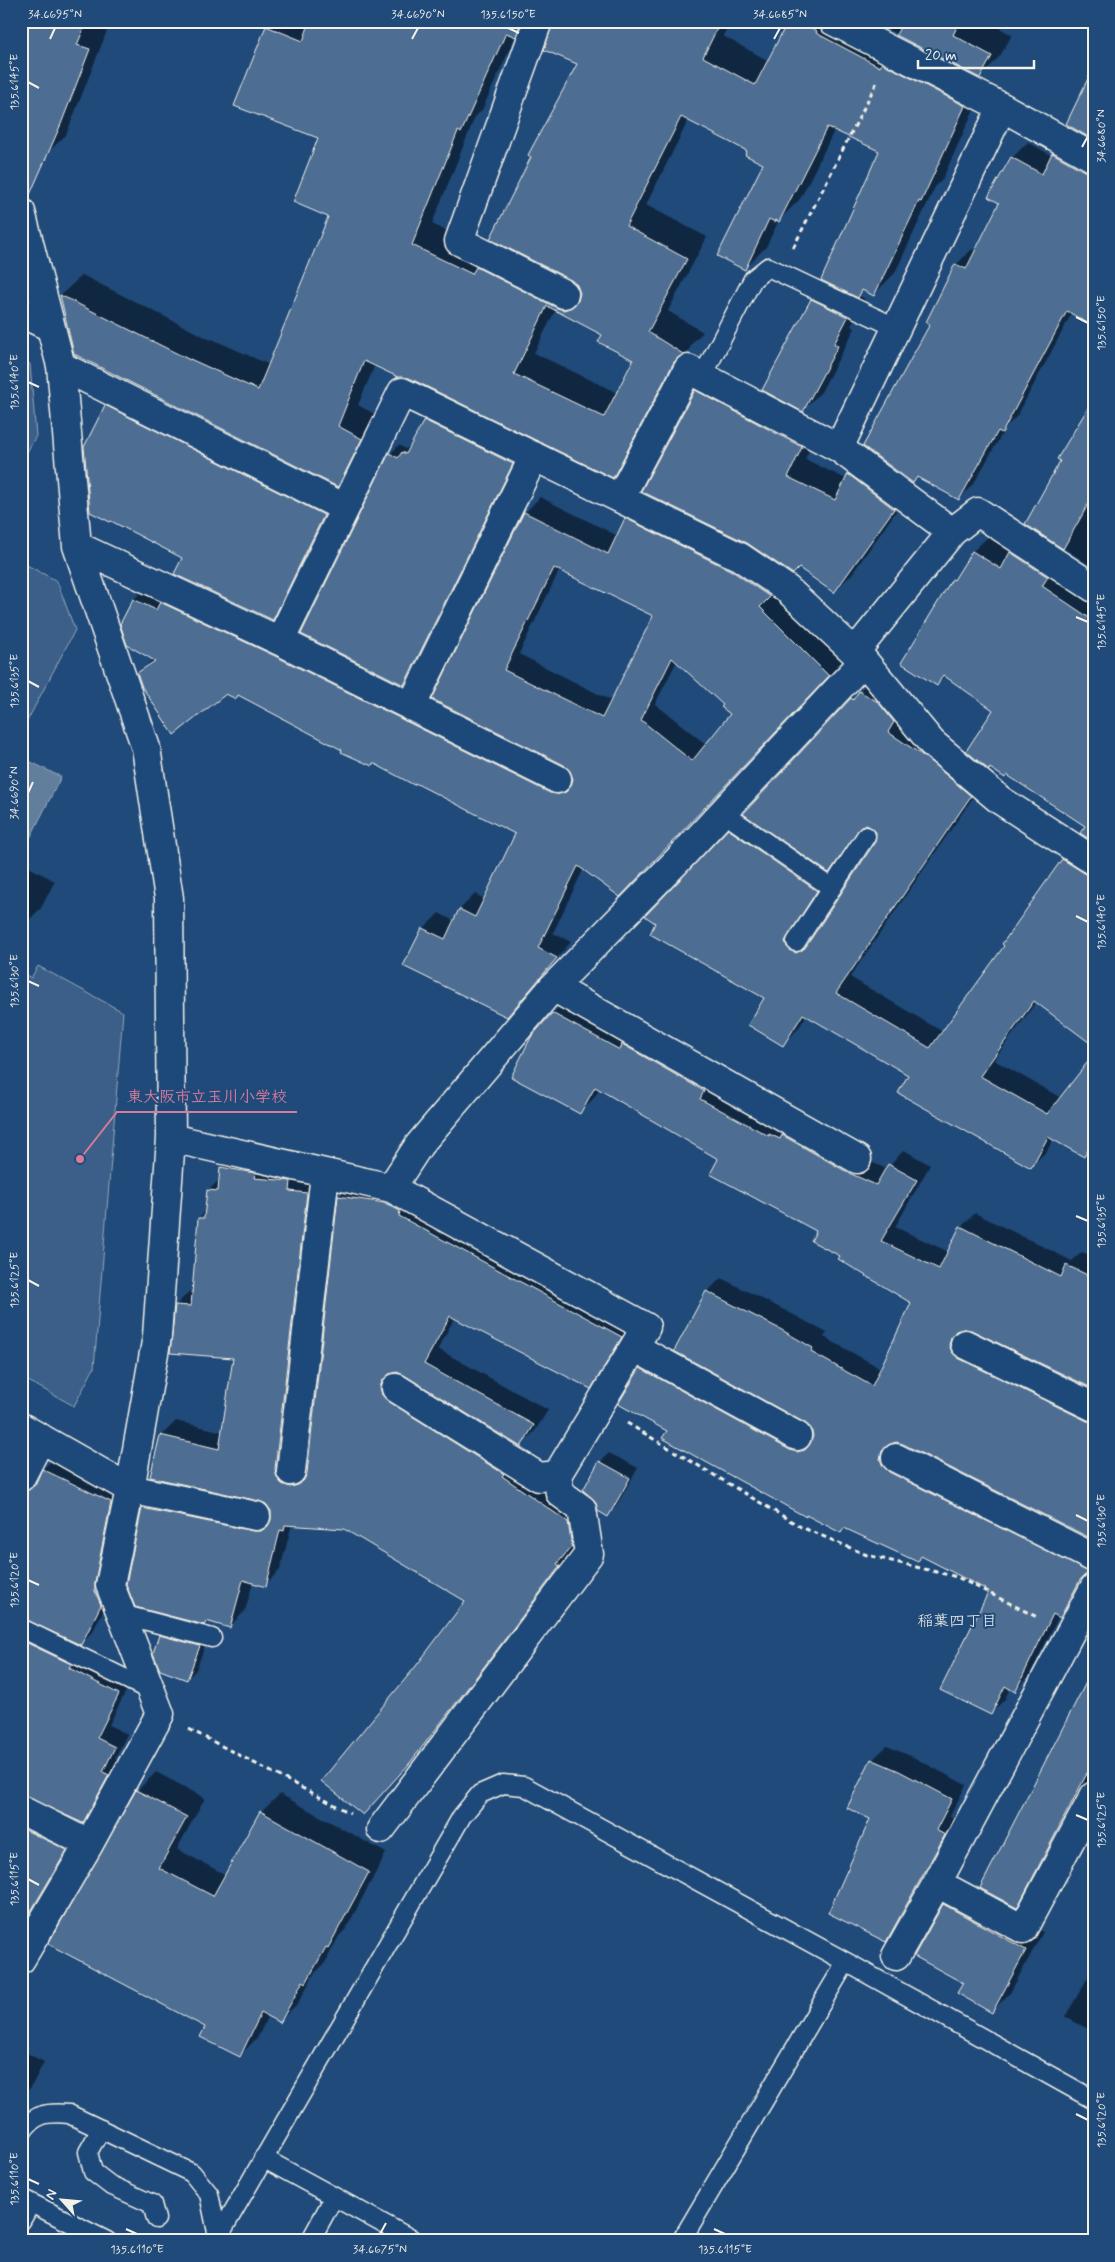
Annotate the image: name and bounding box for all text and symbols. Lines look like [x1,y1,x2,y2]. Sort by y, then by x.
text: 34.6695°N [28,7,82,23]
text: 34.6690°N [391,7,445,23]
text: 135.6150°E [480,7,536,23]
text: 34.6685°N [753,7,807,23]
scale bar [918,38,1034,70]
text: 20 m [925,46,957,66]
text: 135.6145°E [7,54,23,110]
text: 34.6680°N [1094,109,1110,163]
text: 135.6150°E [1094,295,1110,351]
text: 135.6140°E [7,354,23,410]
text: 135.6145°E [1094,594,1110,650]
text: 135.6135°E [7,654,23,708]
text: 34.6690°N [7,766,23,820]
text: 135.6140°E [1094,894,1110,950]
text: 135.6130°E [7,954,23,1008]
callout: 東大阪市立玉川小学校 [117,1081,297,1112]
text: 東大阪市立玉川小学校 [127,1087,287,1108]
text: 135.6135°E [1094,1194,1110,1248]
text: 135.6125°E [7,1252,23,1308]
text: 135.6130°E [1094,1494,1110,1548]
text: 135.6120°E [7,1552,23,1608]
district label: 稲葉四丁目 [917,1611,997,1632]
text: 135.6125°E [1094,1792,1110,1848]
text: 135.6115°E [7,1852,23,1906]
text: 135.6120°E [1094,2092,1110,2148]
text: 135.6110°E [7,2152,23,2206]
north arrow [38,2174,88,2224]
text: N [41,2186,61,2203]
text: 135.6110°E [110,2242,164,2258]
text: 34.6675°N [353,2242,407,2258]
text: 135.6115°E [698,2242,752,2258]

